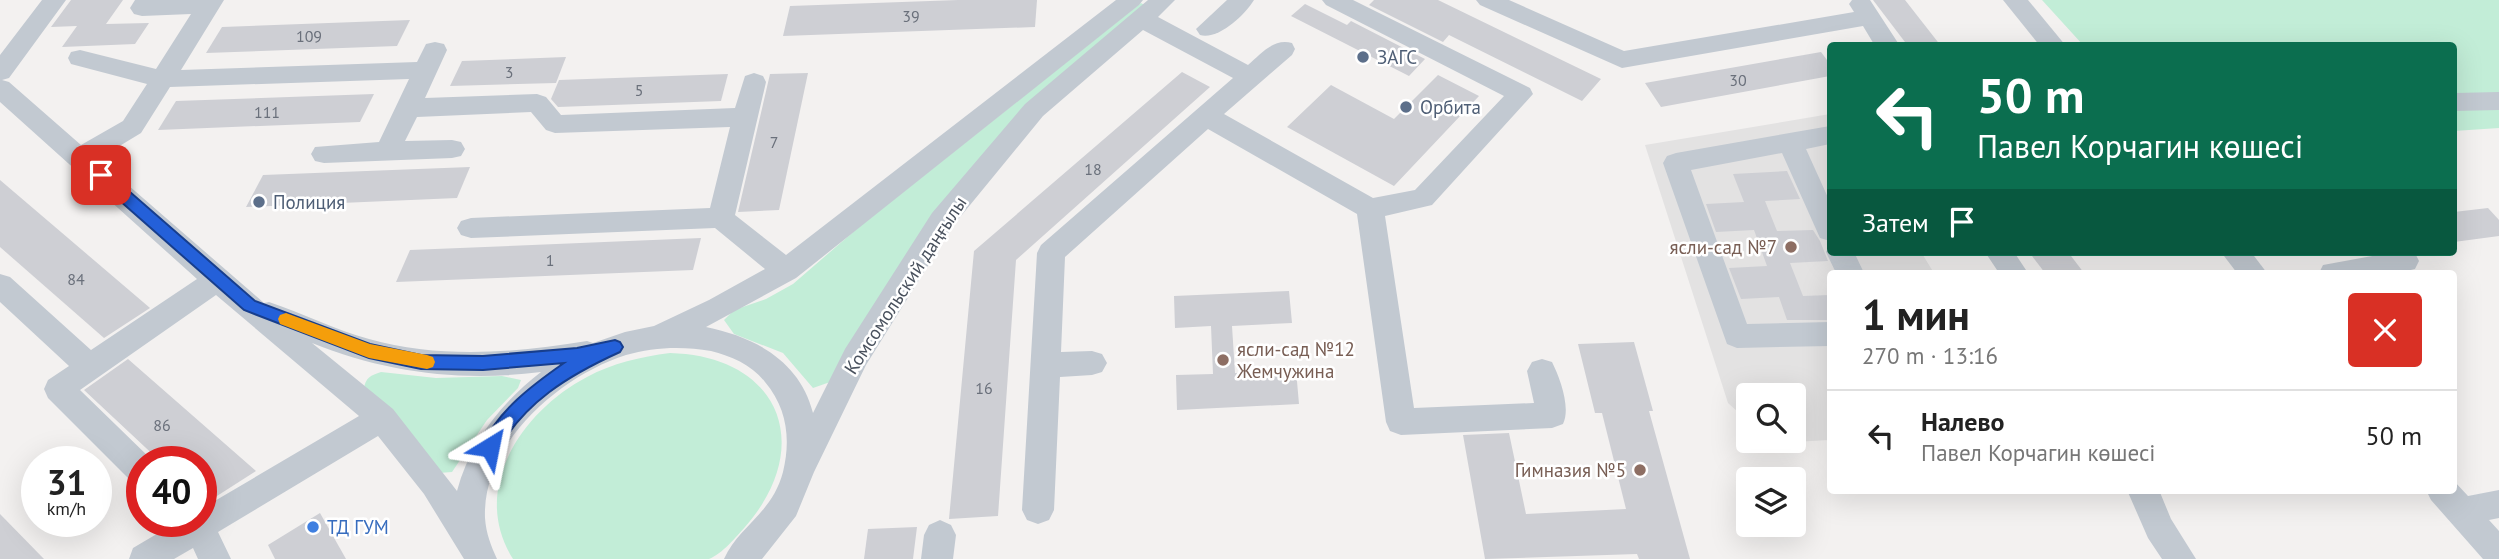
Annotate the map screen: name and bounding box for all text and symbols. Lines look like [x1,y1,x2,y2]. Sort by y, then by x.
house number: 39 [902,6,920,26]
house number: 109 [296,26,322,46]
place label: ЗАГС [1377,45,1417,69]
marker: ЗАГС [1355,49,1371,65]
house number: 3 [505,62,513,82]
text: 50 m [1977,63,2084,127]
house number: 30 [1729,70,1747,90]
icon: left [1862,70,1953,161]
house number: 5 [635,80,643,100]
place label: Орбита [1420,95,1481,119]
marker: Орбита [1398,99,1414,115]
house number: 111 [254,102,280,122]
text: Павел Корчагин көшесі [1977,125,2303,167]
house number: 7 [770,132,778,152]
pin [71,145,131,205]
icon: arrive [82,156,120,194]
house number: 18 [1084,159,1102,179]
place label: Полиция [273,190,345,214]
street label: Комсомольский даңғылы [839,192,971,378]
marker: Полиция [251,194,267,210]
icon: arrive [1943,203,1981,241]
text: Затем [1862,206,1929,239]
place label: ясли-сад №7 [1670,235,1777,259]
marker: ясли-сад №7 [1783,239,1799,255]
house number: 1 [546,250,554,270]
house number: 84 [67,269,85,289]
text: 1 мин [1862,287,1970,342]
button: close [2348,293,2422,367]
place label: ясли-сад №12 Жемчужина [1236,337,1355,383]
text: 270 m · 13:16 [1862,341,1998,370]
marker: ясли-сад №12 Жемчужина [1215,352,1231,368]
house number: 16 [975,378,993,398]
map controls [1736,383,1806,537]
button: search [1736,383,1806,453]
text: Налево [1921,405,2005,438]
position arrow [453,410,527,484]
house number: 86 [153,415,171,435]
icon: left [1862,417,1900,455]
text: 50 m [2366,419,2422,452]
text: Павел Корчагин көшесі [1921,438,2156,467]
speed limit sign: 40 [126,446,217,537]
place label: Гимназия №5 [1515,458,1626,482]
text: 31 [47,459,86,505]
marker: Гимназия №5 [1632,462,1648,478]
button: layers [1736,467,1806,537]
text: km/h [47,497,86,520]
place label: ТД ГУМ [327,515,389,539]
marker: ТД ГУМ [305,519,321,535]

